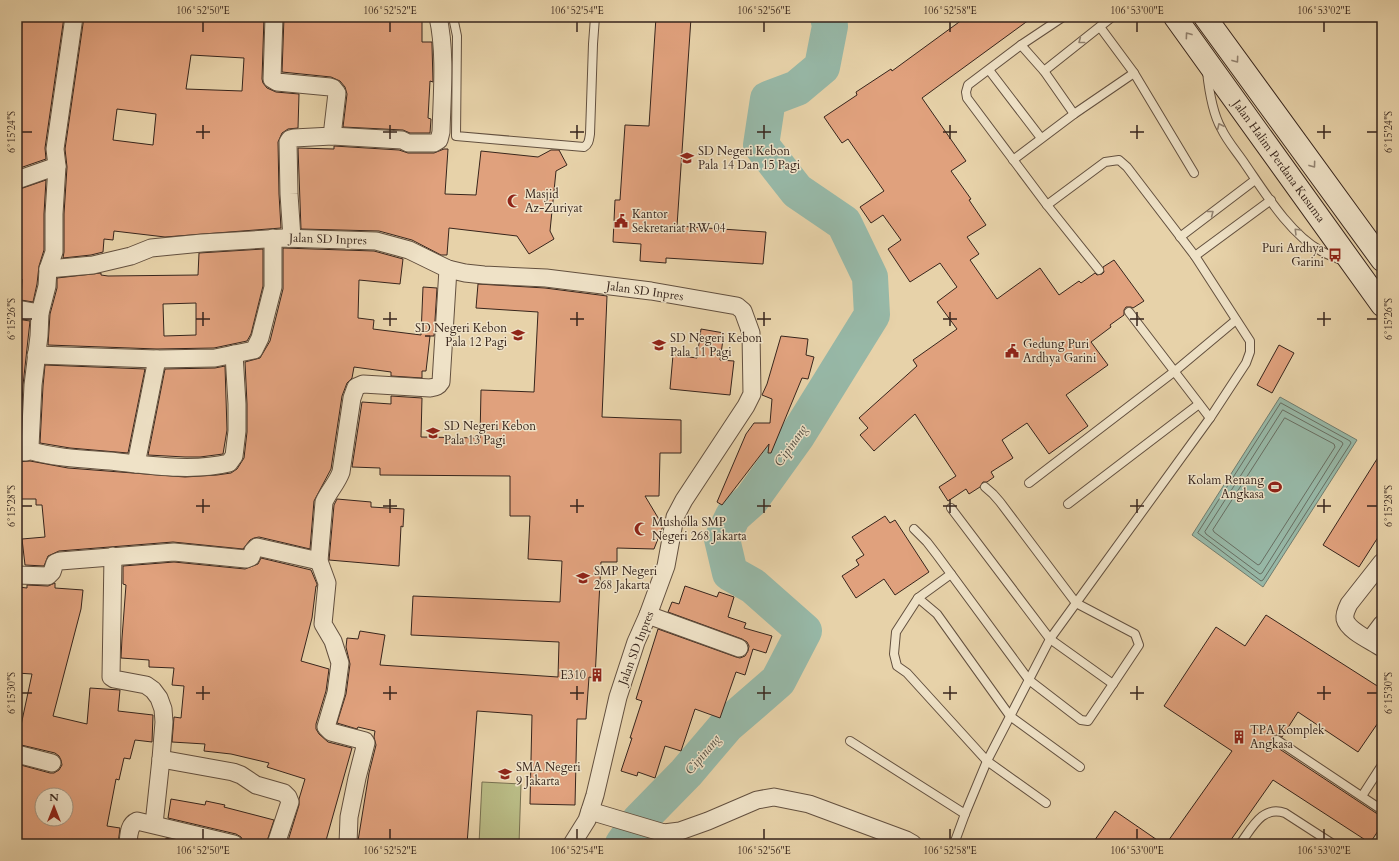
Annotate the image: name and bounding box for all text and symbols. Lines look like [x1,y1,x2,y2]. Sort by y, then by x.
text: 106°52'50"E [176,4,230,18]
text: 106°52'52"E [363,4,417,18]
text: 106°52'54"E [550,4,604,18]
text: 106°52'56"E [737,4,791,18]
text: 106°52'58"E [923,4,977,18]
text: 106°53'00"E [1110,4,1164,18]
text: 106°53'02"E [1297,4,1351,18]
one-way arrow [1186,32,1193,39]
one-way arrow [1079,37,1086,44]
one-way arrow [1231,56,1239,63]
street label: Jalan Halim Perdana Kusuma [1228,95,1329,226]
text: 6°15'24"S [5,111,19,153]
text: 6°15'24"S [1382,111,1396,153]
one-way arrow [1217,123,1225,130]
place label: SD Negeri Kebon Pala 14 Dan 15 Pagi [698,143,801,173]
school or university icon: SD Negeri Kebon Pala 14 Dan 15 Pagi [679,150,695,166]
one-way arrow [1308,161,1316,168]
place label: Masjid Az-Zuriyat [525,186,583,216]
mosque icon: Masjid Az-Zuriyat [506,193,522,209]
place label: Kantor Sekretariat RW 04 [632,206,726,236]
one-way arrow [1206,210,1213,217]
public building icon: Kantor Sekretariat RW 04 [613,213,629,229]
one-way arrow [1294,228,1301,236]
street label: Jalan SD Inpres [287,230,367,248]
place label: Puri Ardhya Garini [1262,240,1325,270]
bus stop icon: Puri Ardhya Garini [1327,247,1343,263]
street label: Jalan SD Inpres [603,277,685,304]
text: 6°15'26"S [5,298,19,340]
text: 6°15'26"S [1382,298,1396,340]
place label: SD Negeri Kebon Pala 12 Pagi [415,320,508,350]
school or university icon: SD Negeri Kebon Pala 12 Pagi [510,327,526,343]
place label: SD Negeri Kebon Pala 11 Pagi [670,330,762,360]
place label: Gedung Puri Ardhya Garini [1023,336,1097,366]
school or university icon: SD Negeri Kebon Pala 11 Pagi [651,337,667,353]
public building icon: Gedung Puri Ardhya Garini [1004,343,1020,359]
place label: SD Negeri Kebon Pala 13 Pagi [444,418,536,448]
water label: Cipinang [770,421,812,470]
school or university icon: SD Negeri Kebon Pala 13 Pagi [425,425,441,441]
place label: Kolam Renang Angkasa [1188,472,1265,502]
sports icon: Kolam Renang Angkasa [1267,479,1283,495]
text: 6°15'28"S [5,485,19,527]
text: 6°15'28"S [1382,485,1396,527]
place label: Musholla SMP Negeri 268 Jakarta [652,514,748,544]
mosque icon: Musholla SMP Negeri 268 Jakarta [633,521,649,537]
place label: SMP Negeri 268 Jakarta [594,563,658,593]
school or university icon: SMP Negeri 268 Jakarta [575,570,591,586]
street label: Jalan SD Inpres [614,609,657,689]
place label: E310 [560,667,586,683]
building icon: E310 [589,667,605,683]
text: 6°15'30"S [5,672,19,714]
text: 6°15'30"S [1382,672,1396,714]
place label: TPA Komplek Angkasa [1250,722,1325,752]
building icon: TPA Komplek Angkasa [1231,729,1247,745]
water label: Cipinang [681,731,725,778]
place label: SMA Negeri 9 Jakarta [516,759,581,789]
school or university icon: SMA Negeri 9 Jakarta [497,766,513,782]
north arrow [34,787,74,827]
text: N [49,790,59,805]
text: 106°52'50"E [176,844,230,858]
text: 106°52'52"E [363,844,417,858]
text: 106°52'54"E [550,844,604,858]
text: 106°52'56"E [737,844,791,858]
text: 106°52'58"E [923,844,977,858]
text: 106°53'00"E [1110,844,1164,858]
text: 106°53'02"E [1297,844,1351,858]

